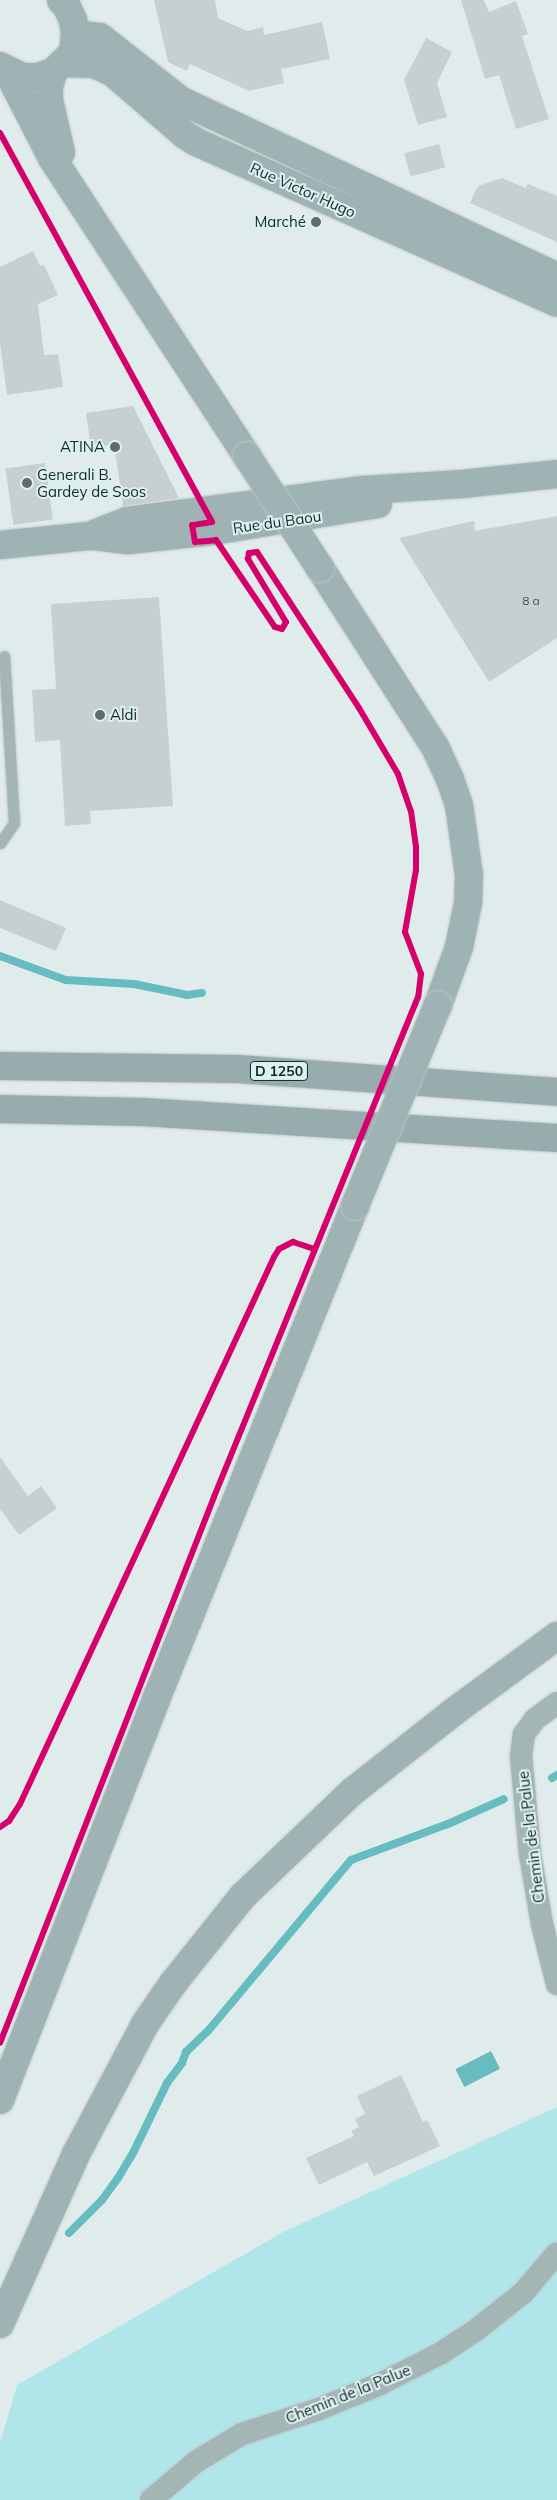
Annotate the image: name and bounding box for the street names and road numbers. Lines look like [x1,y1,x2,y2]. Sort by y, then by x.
street label: Rue Victor Hugo [248,159,358,221]
street label: Rue du Baou [232,507,322,537]
road number: D 1250 [249,1060,309,1082]
street label: Chemin de la Palue [514,1770,548,1904]
street label: Chemin de la Palue [283,2361,413,2427]

